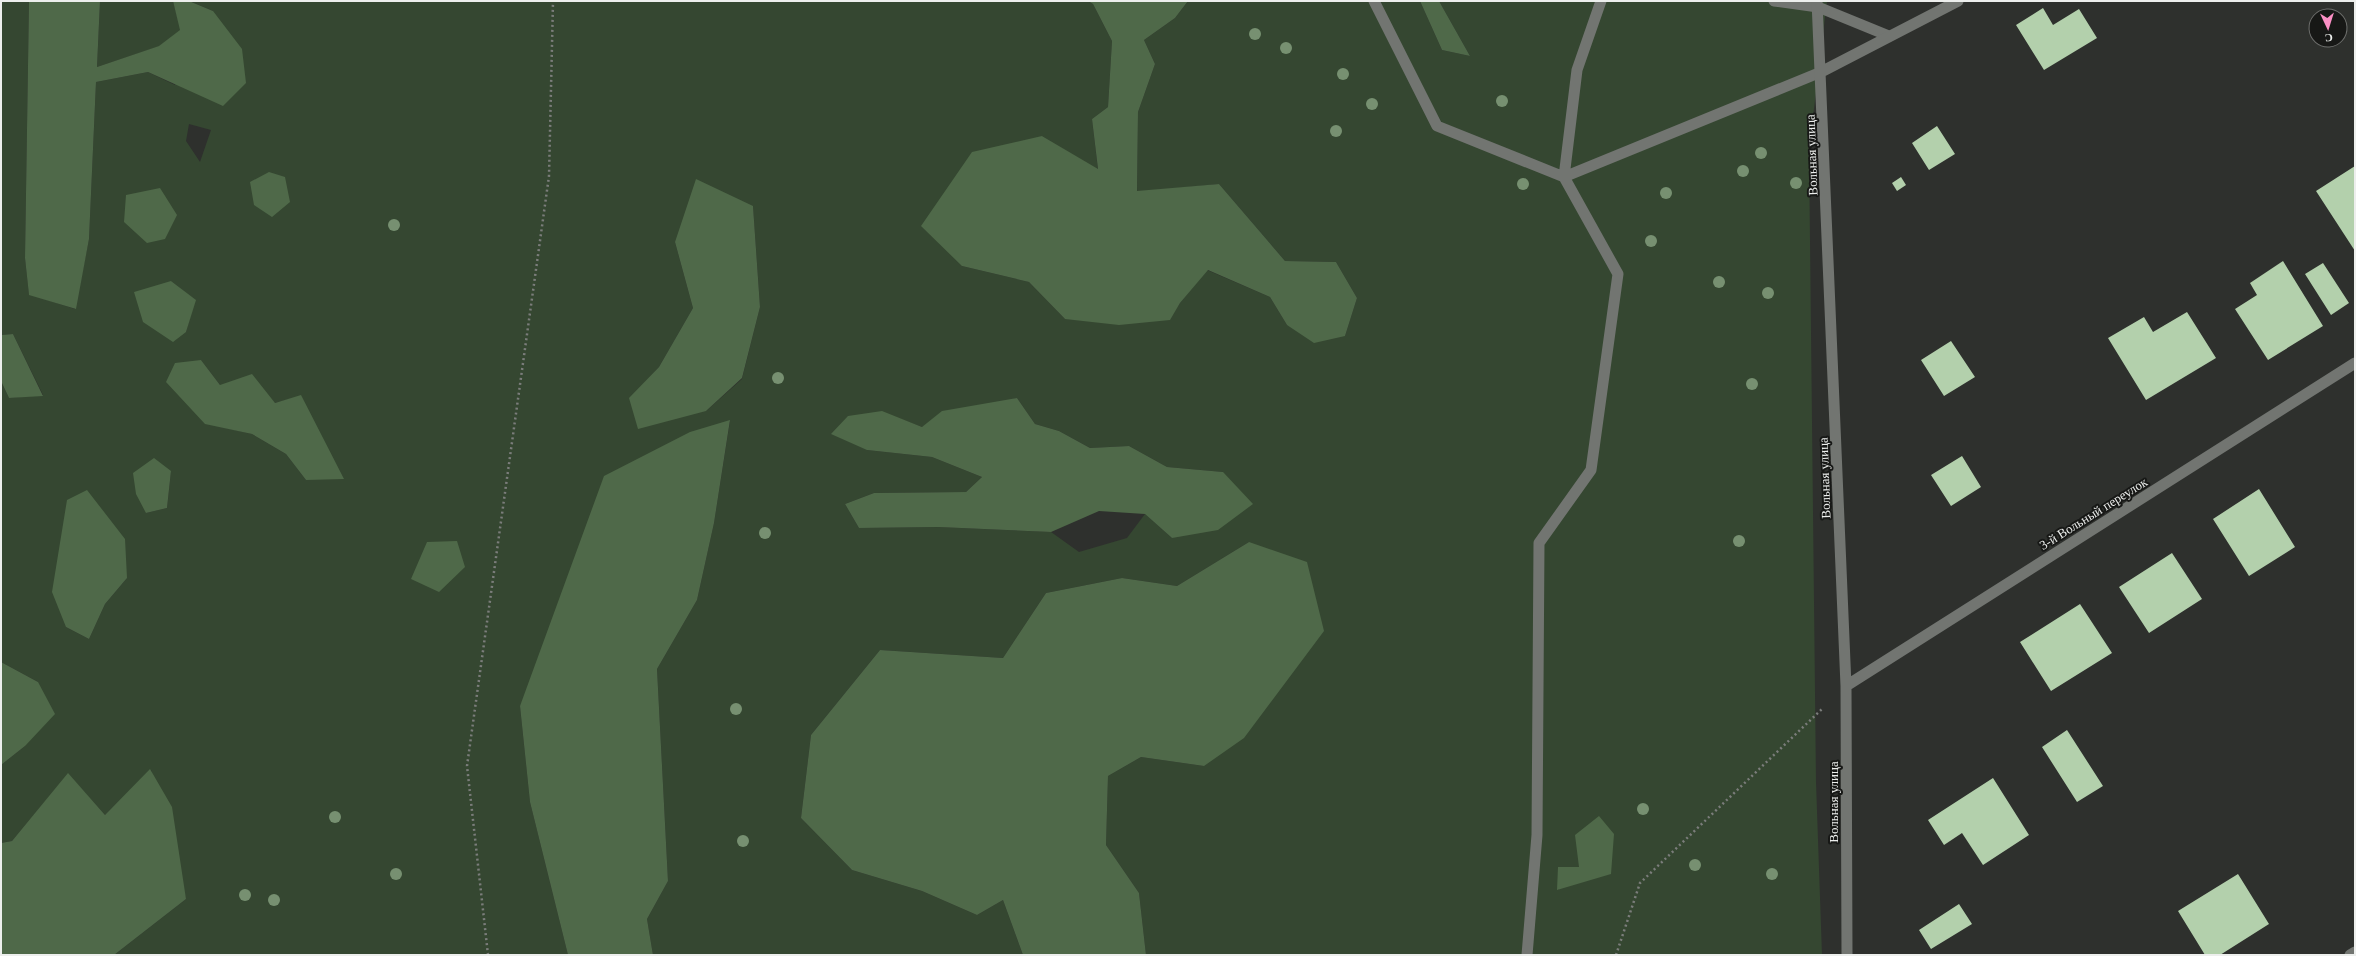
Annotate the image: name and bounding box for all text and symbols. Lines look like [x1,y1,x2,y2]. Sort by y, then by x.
north arrow [2308,8,2348,48]
text: С [2324,32,2333,44]
street label: Вольная улица [1803,114,1820,196]
street label: Вольная улица [1816,437,1833,519]
street label: 3-й Вольный переулок [2037,474,2151,553]
street label: Вольная улица [1826,761,1841,843]

